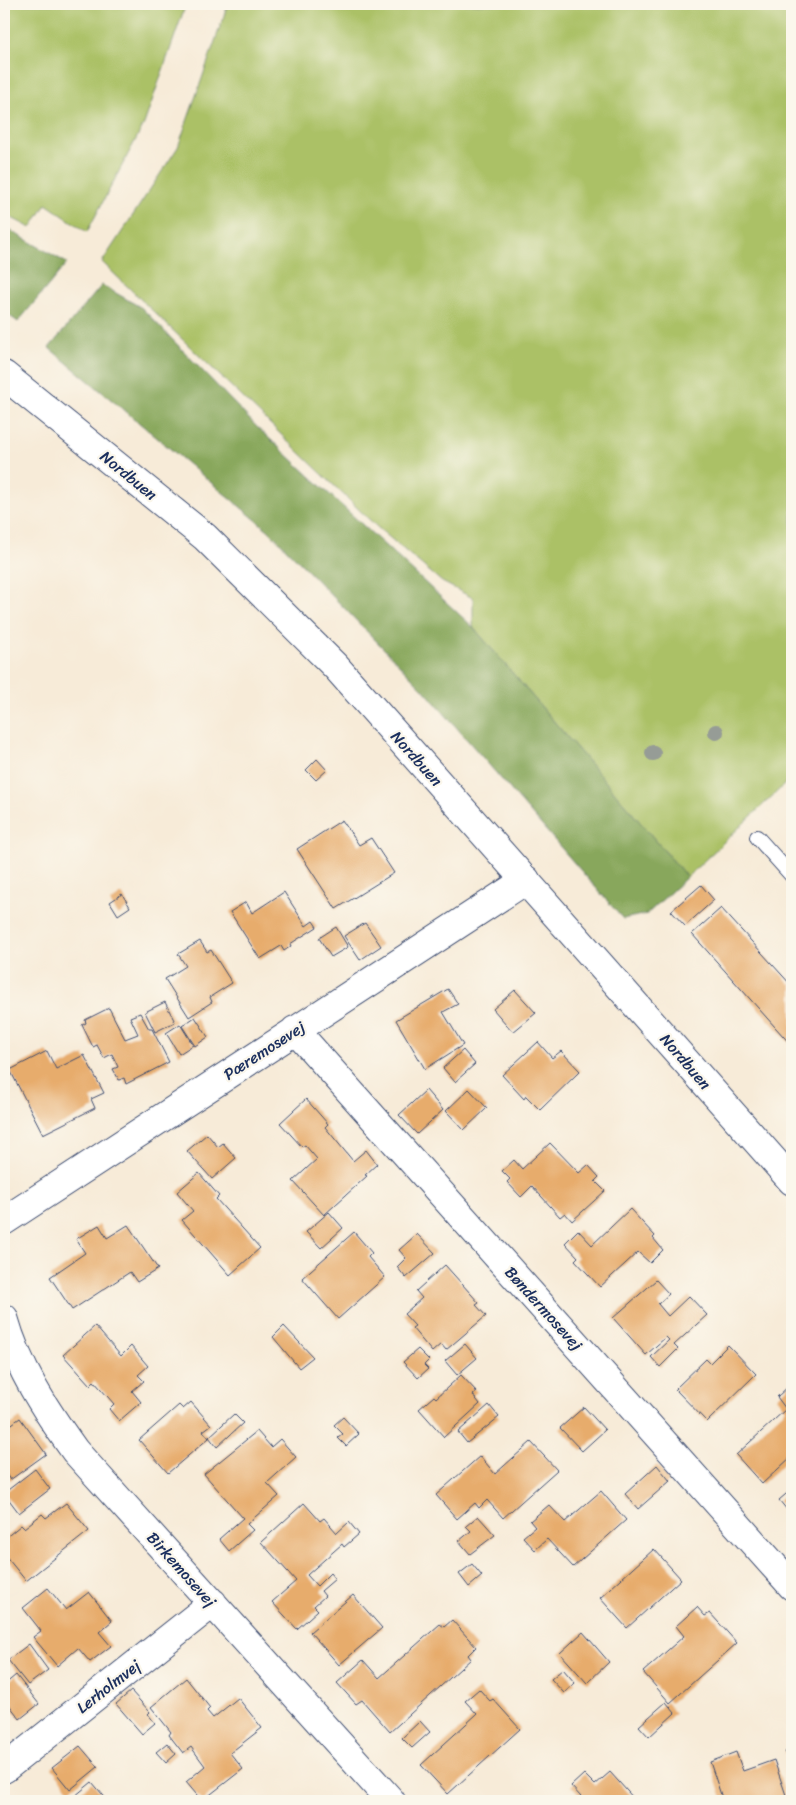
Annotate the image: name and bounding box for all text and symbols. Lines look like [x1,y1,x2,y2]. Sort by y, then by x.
street label: Nordbuen [93,443,164,508]
street label: Nordbuen [383,723,450,793]
street label: Pæremosevej [217,1012,312,1088]
street label: Nordbuen [652,1026,719,1097]
street label: Bøndermosevej [497,1259,591,1358]
street label: Birkemosevej [139,1525,225,1615]
street label: Lerholmvej [70,1651,148,1721]

